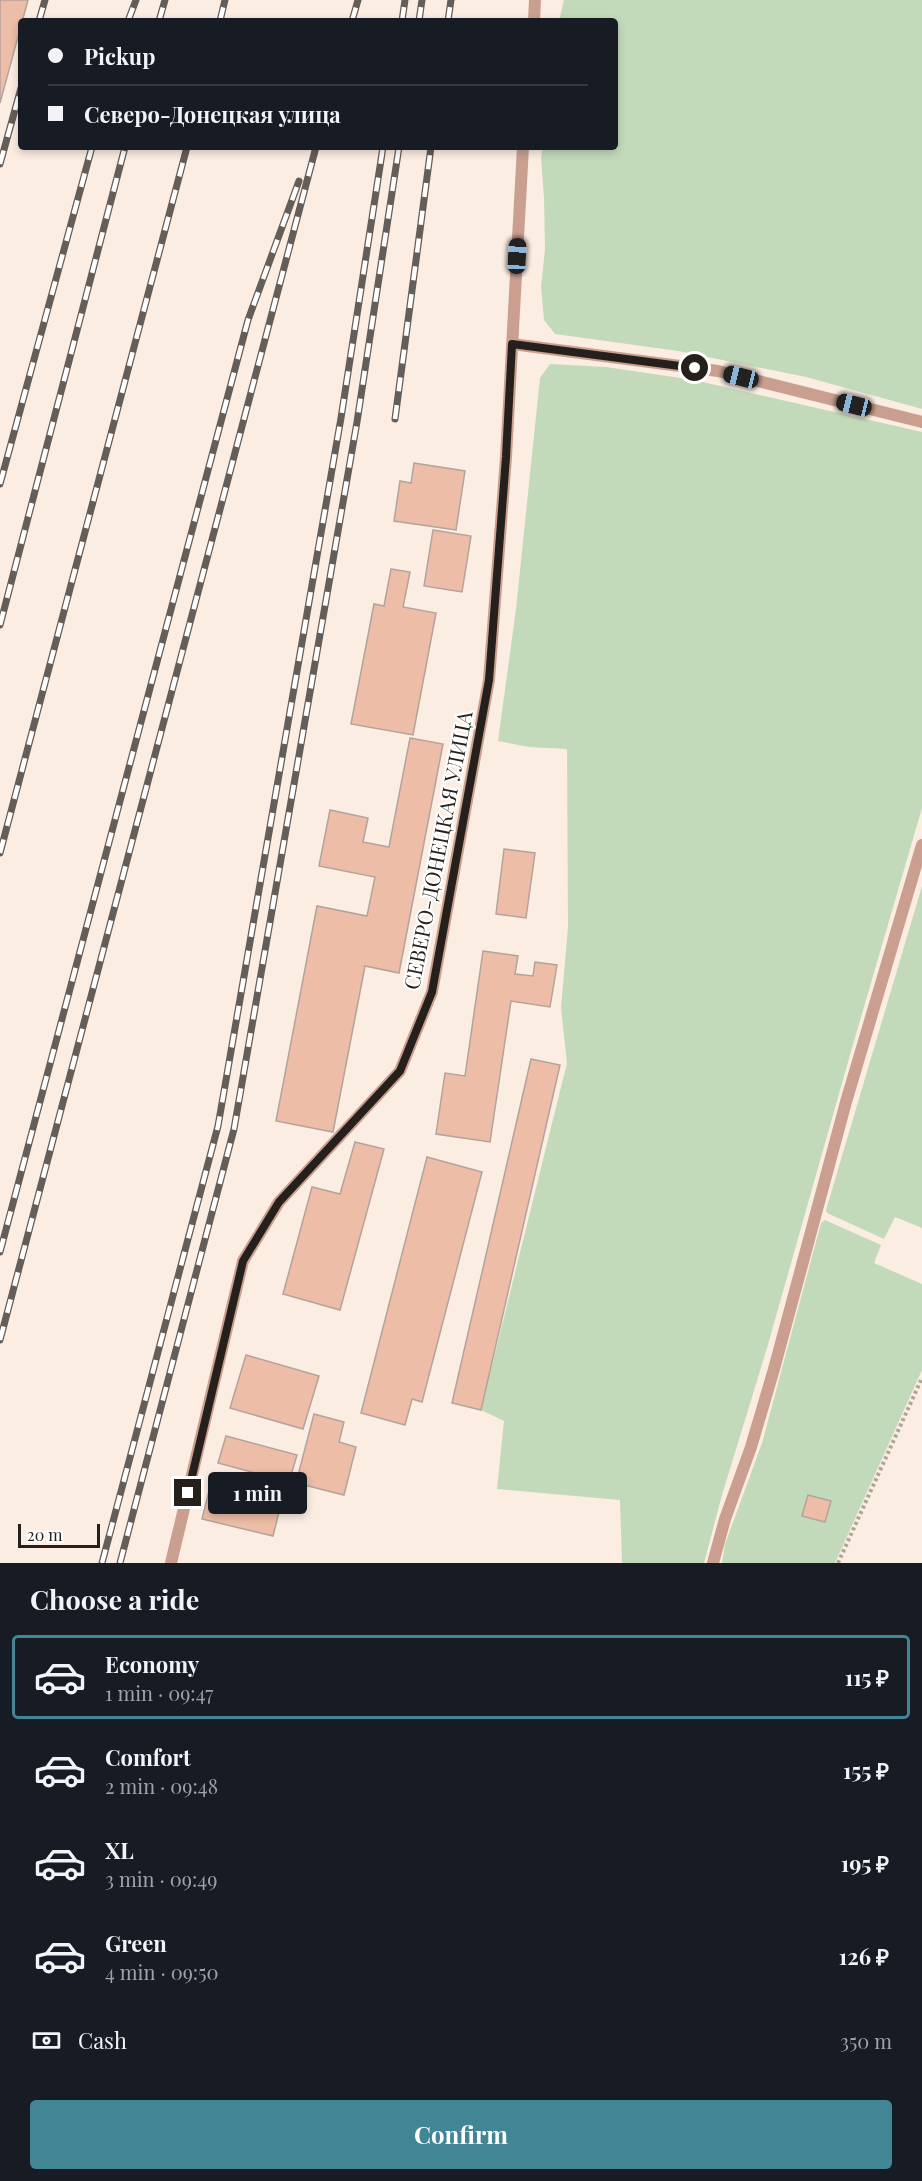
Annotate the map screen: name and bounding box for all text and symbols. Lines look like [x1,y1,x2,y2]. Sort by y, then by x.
text: Pickup [84,41,155,71]
text: Северо-Донецкая улица [84,99,341,129]
car [507,238,527,274]
route start [681,354,708,381]
car [721,364,761,390]
car [834,392,874,418]
street label: СЕВЕРО-ДОНЕЦКАЯ УЛИЦА [396,708,478,992]
callout: 1 min [209,1472,308,1514]
route end [174,1479,201,1506]
text: 1 min [233,1479,282,1506]
scale bar [18,1521,100,1548]
text: 20 m [27,1524,62,1545]
text: Choose a ride [30,1581,199,1617]
text: Economy [105,1649,199,1679]
icon: car [33,1650,87,1704]
text: 115 ₽ [845,1662,889,1692]
text: 1 min · 09:47 [105,1679,213,1706]
text: Comfort [105,1742,191,1772]
icon: car [33,1743,87,1797]
text: 155 ₽ [843,1755,889,1785]
text: 2 min · 09:48 [105,1772,218,1799]
text: XL [105,1835,134,1865]
icon: car [33,1836,87,1890]
text: 195 ₽ [841,1848,889,1878]
text: 3 min · 09:49 [105,1865,217,1892]
text: Green [105,1928,167,1958]
icon: car [33,1929,87,1983]
text: 126 ₽ [839,1941,889,1971]
text: 4 min · 09:50 [105,1958,218,1985]
icon: cash [30,2024,63,2057]
text: Cash [78,2025,127,2055]
text: 350 m [840,2027,892,2054]
button: Confirm [30,2100,892,2169]

